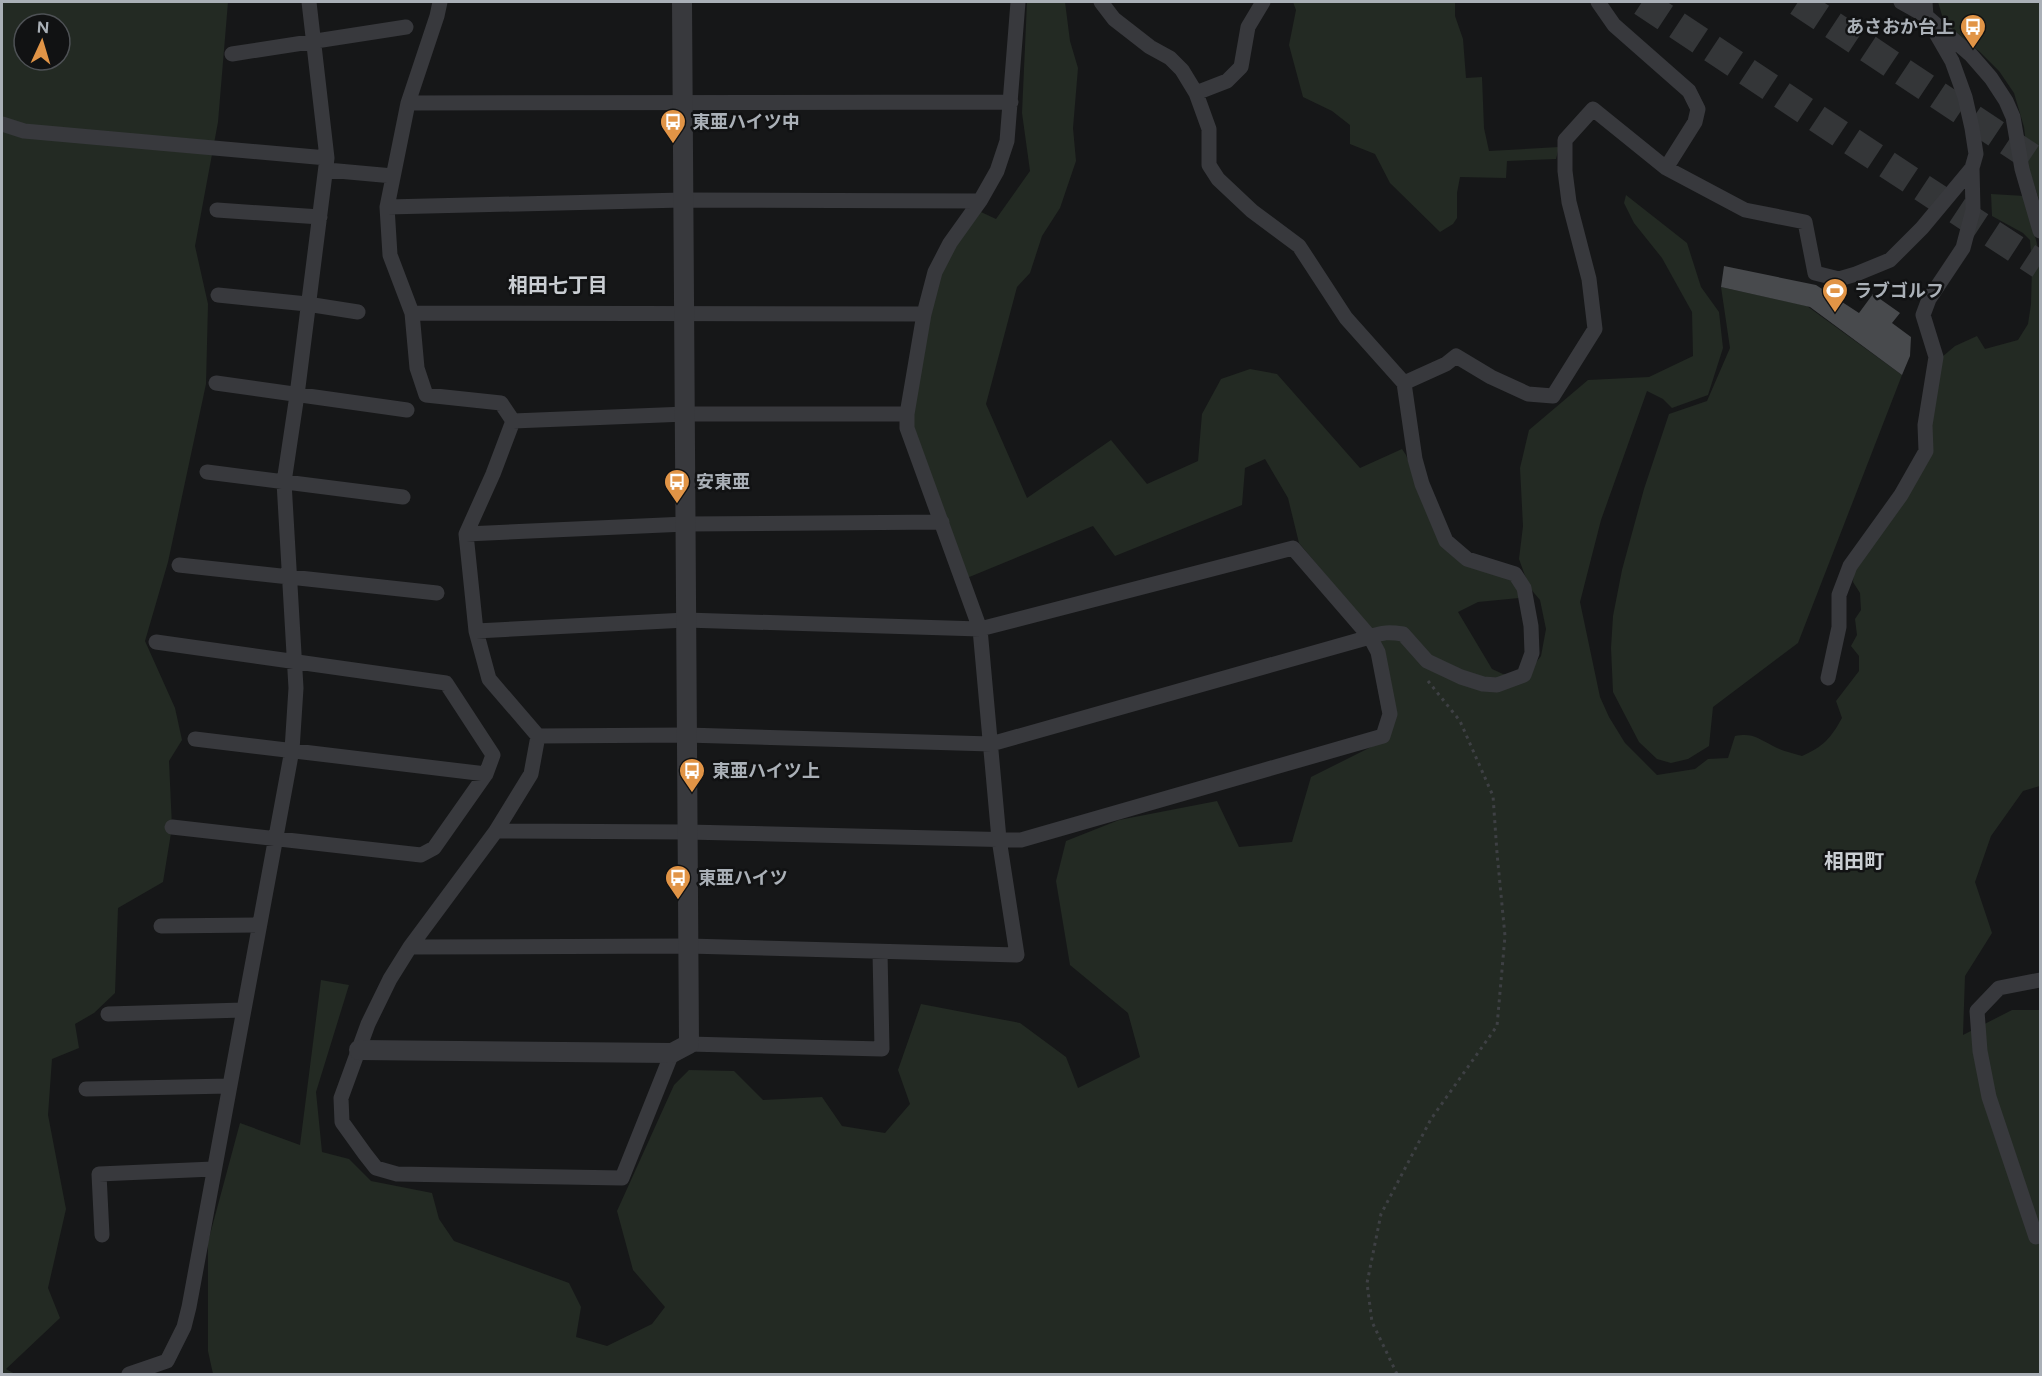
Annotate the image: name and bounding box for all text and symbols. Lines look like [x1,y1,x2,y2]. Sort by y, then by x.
north arrow [12,12,72,72]
bus stop icon: あさおか台上 [1958,12,1988,50]
place label: あさおか台上 [1846,16,1954,38]
text: N [36,18,50,37]
bus stop icon: 東亜ハイツ中 [658,107,688,145]
place label: 東亜ハイツ中 [692,111,800,133]
district label: 相田七丁目 [508,273,608,297]
sports icon: ラブゴルフ [1820,276,1850,314]
place label: ラブゴルフ [1854,280,1944,302]
bus stop icon: 安東亜 [662,467,692,505]
place label: 安東亜 [696,471,750,493]
bus stop icon: 東亜ハイツ上 [677,756,707,794]
place label: 東亜ハイツ上 [712,760,820,782]
district label: 相田町 [1824,849,1884,873]
bus stop icon: 東亜ハイツ [663,863,693,901]
place label: 東亜ハイツ [698,867,788,889]

